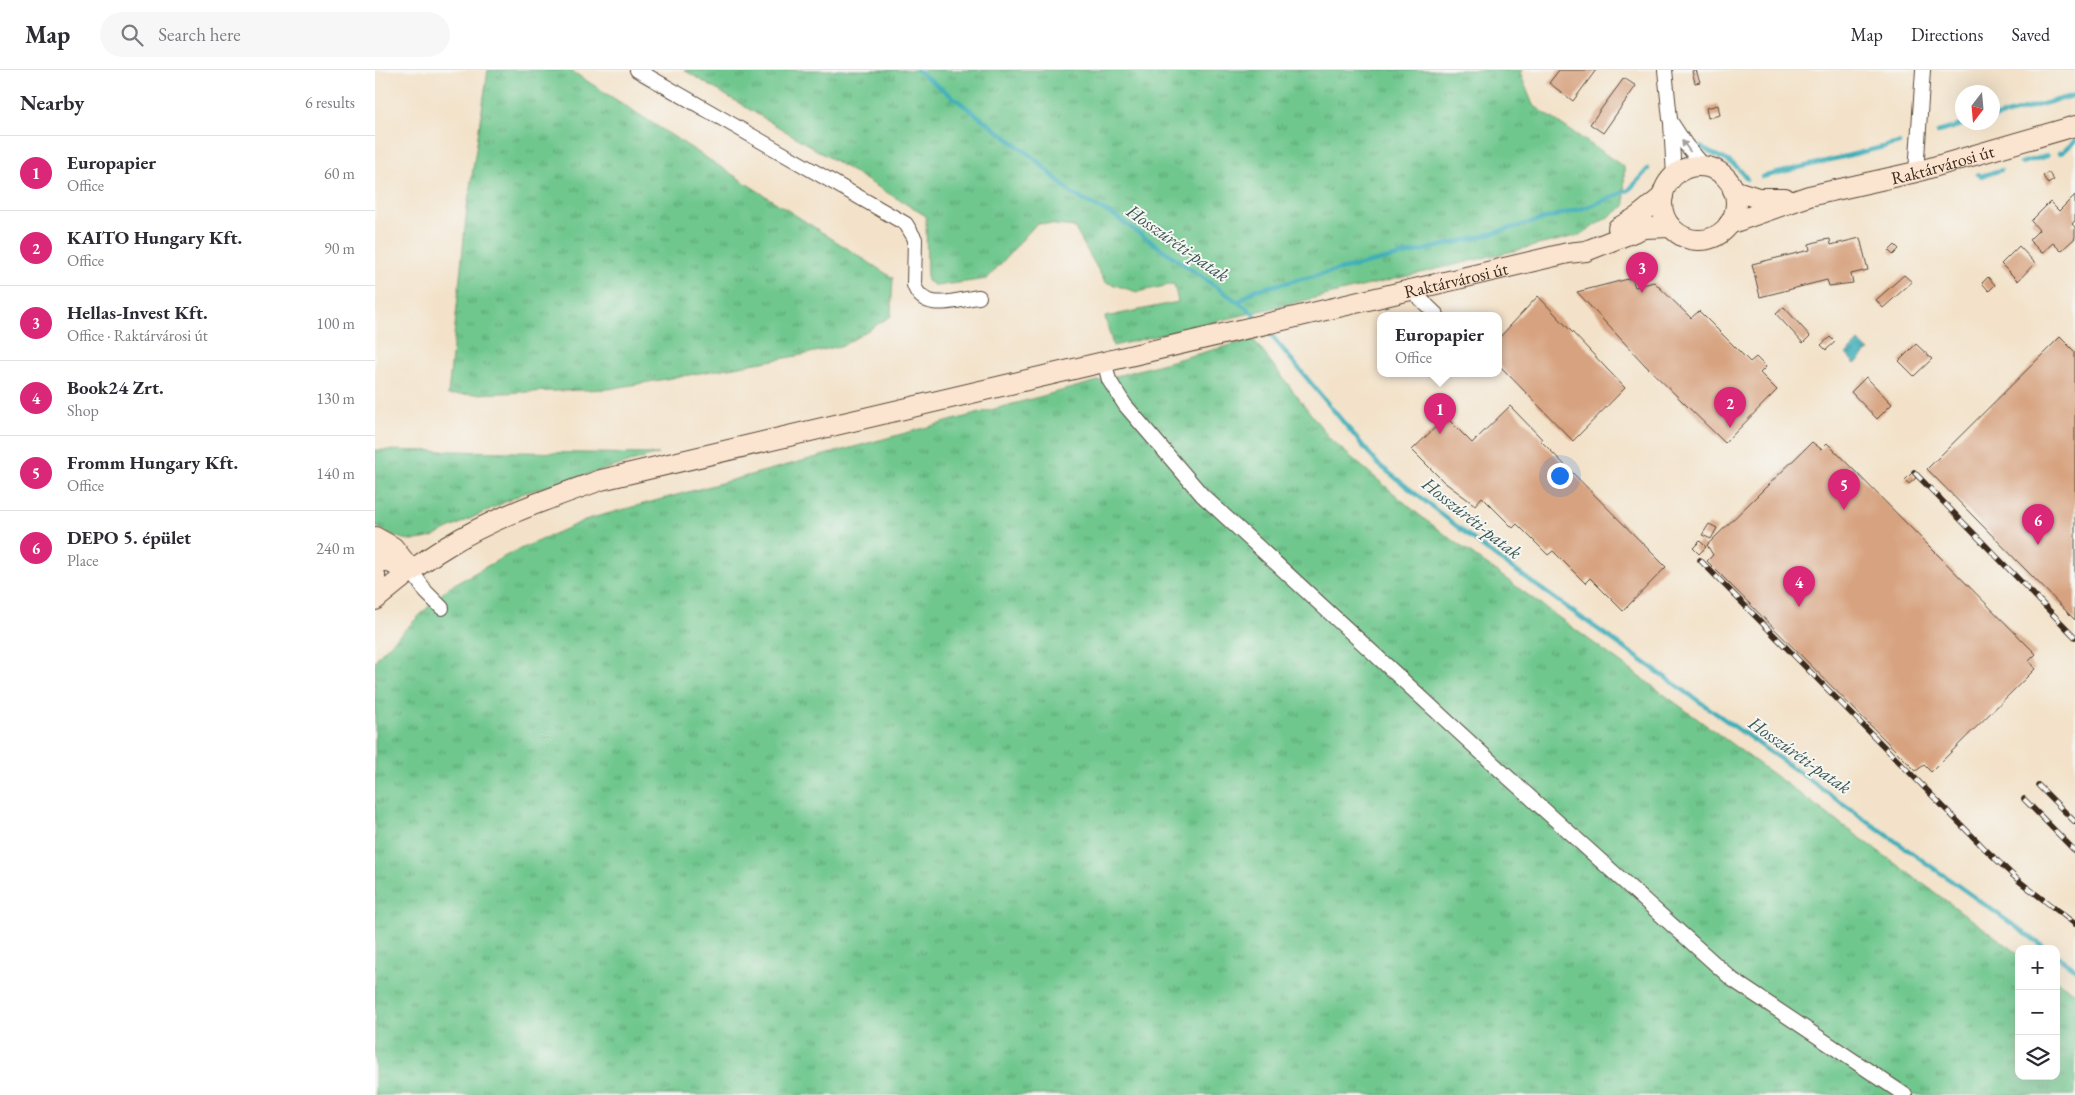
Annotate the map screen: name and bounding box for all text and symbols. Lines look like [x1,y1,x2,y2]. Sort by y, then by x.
search box [100,12,450,57]
text: Map [25,19,70,50]
icon: search [118,21,146,49]
text: Search here [158,22,241,47]
text: Map [1851,23,1883,46]
text: Directions [1911,23,1983,46]
text: Saved [2011,23,2050,46]
north arrow [1955,85,2000,130]
text: Nearby [20,89,84,116]
text: 6 results [305,92,355,113]
street label: Raktárvárosi út [1889,138,1997,189]
one-way arrow [1681,140,1692,153]
text: Europapier [67,150,156,175]
text: 1 [32,163,40,184]
text: 60 m [324,163,355,184]
text: Office [67,175,104,196]
water label: Hosszúréti-patak [1121,198,1235,288]
text: KAITO Hungary Kft. [67,225,242,250]
text: 2 [32,238,40,259]
text: 90 m [324,238,355,259]
text: Office [67,250,104,271]
pin: 3 [1626,252,1658,293]
street label: Raktárvárosi út [1402,256,1510,303]
text: Hellas-Invest Kft. [67,300,208,325]
popup [1377,312,1502,377]
text: 3 [32,313,40,334]
text: 100 m [316,313,355,334]
text: Europapier [1395,322,1484,347]
text: Office · Raktárvárosi út [67,325,208,346]
text: Office [1395,347,1432,368]
text: Book24 Zrt. [67,375,164,400]
pin: 2 [1714,387,1746,428]
text: 4 [32,388,40,409]
text: 130 m [316,388,355,409]
pin: 1 [1424,393,1456,434]
text: Shop [67,400,99,421]
text: Fromm Hungary Kft. [67,450,238,475]
text: 5 [32,463,40,484]
text: 140 m [316,463,355,484]
your location [1547,463,1573,489]
pin: 5 [1828,469,1860,510]
water label: Hosszúréti-patak [1416,471,1527,565]
text: Office [67,475,104,496]
pin: 6 [2022,504,2054,545]
text: DEPO 5. épület [67,525,191,550]
text: 6 [32,538,40,559]
text: 240 m [316,538,355,559]
text: Place [67,550,99,571]
pin: 4 [1783,566,1815,607]
water label: Hosszúréti-patak [1743,710,1857,800]
map controls [2015,945,2060,1080]
button: + [2015,945,2060,990]
button: − [2015,990,2060,1035]
button: layers [2015,1035,2060,1080]

